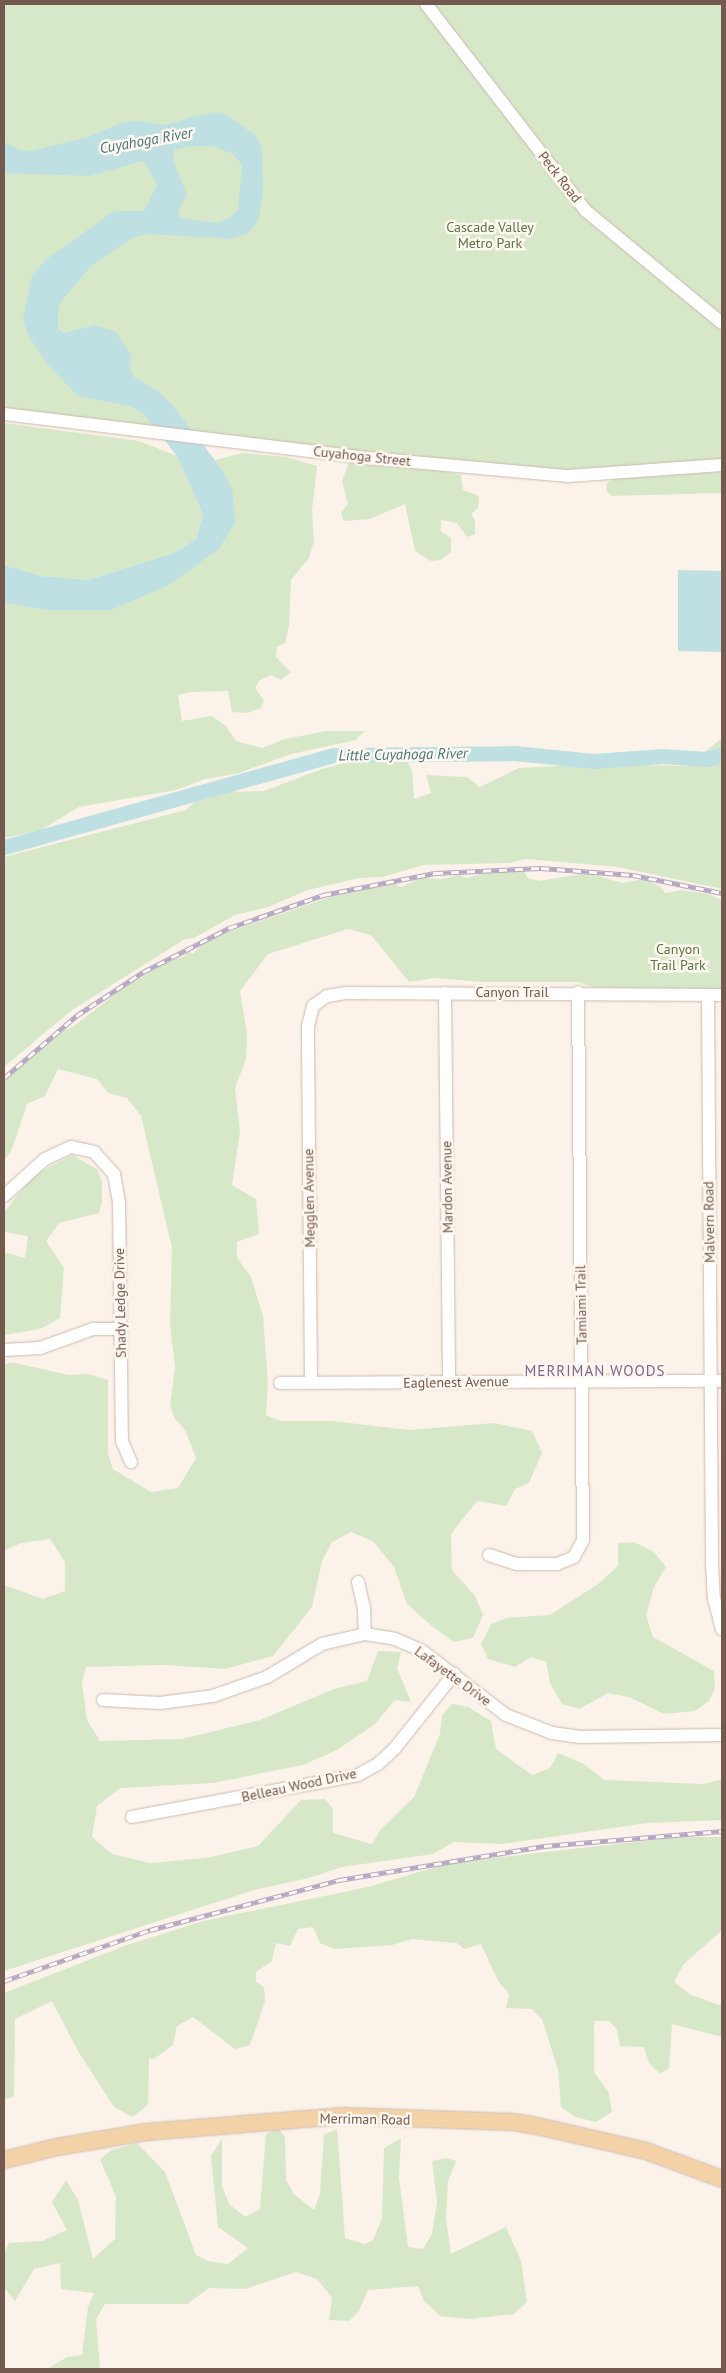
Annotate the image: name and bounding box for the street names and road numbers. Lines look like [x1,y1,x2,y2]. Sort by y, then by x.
street label: Peck Road [535,148,585,206]
street label: Cuyahoga Street [312,443,412,469]
street label: Canyon Trail [475,984,549,1000]
street label: Mardon Avenue [438,1140,456,1234]
street label: Megglen Avenue [300,1148,318,1248]
street label: Malvern Road [700,1181,718,1263]
street label: Shady Ledge Drive [111,1248,129,1358]
street label: Tamiami Trail [572,1265,590,1345]
street label: Eaglenest Avenue [403,1373,509,1391]
street label: Lafayette Drive [412,1643,494,1709]
street label: Belleau Wood Drive [240,1765,358,1805]
street label: Merriman Road [319,2110,411,2128]

